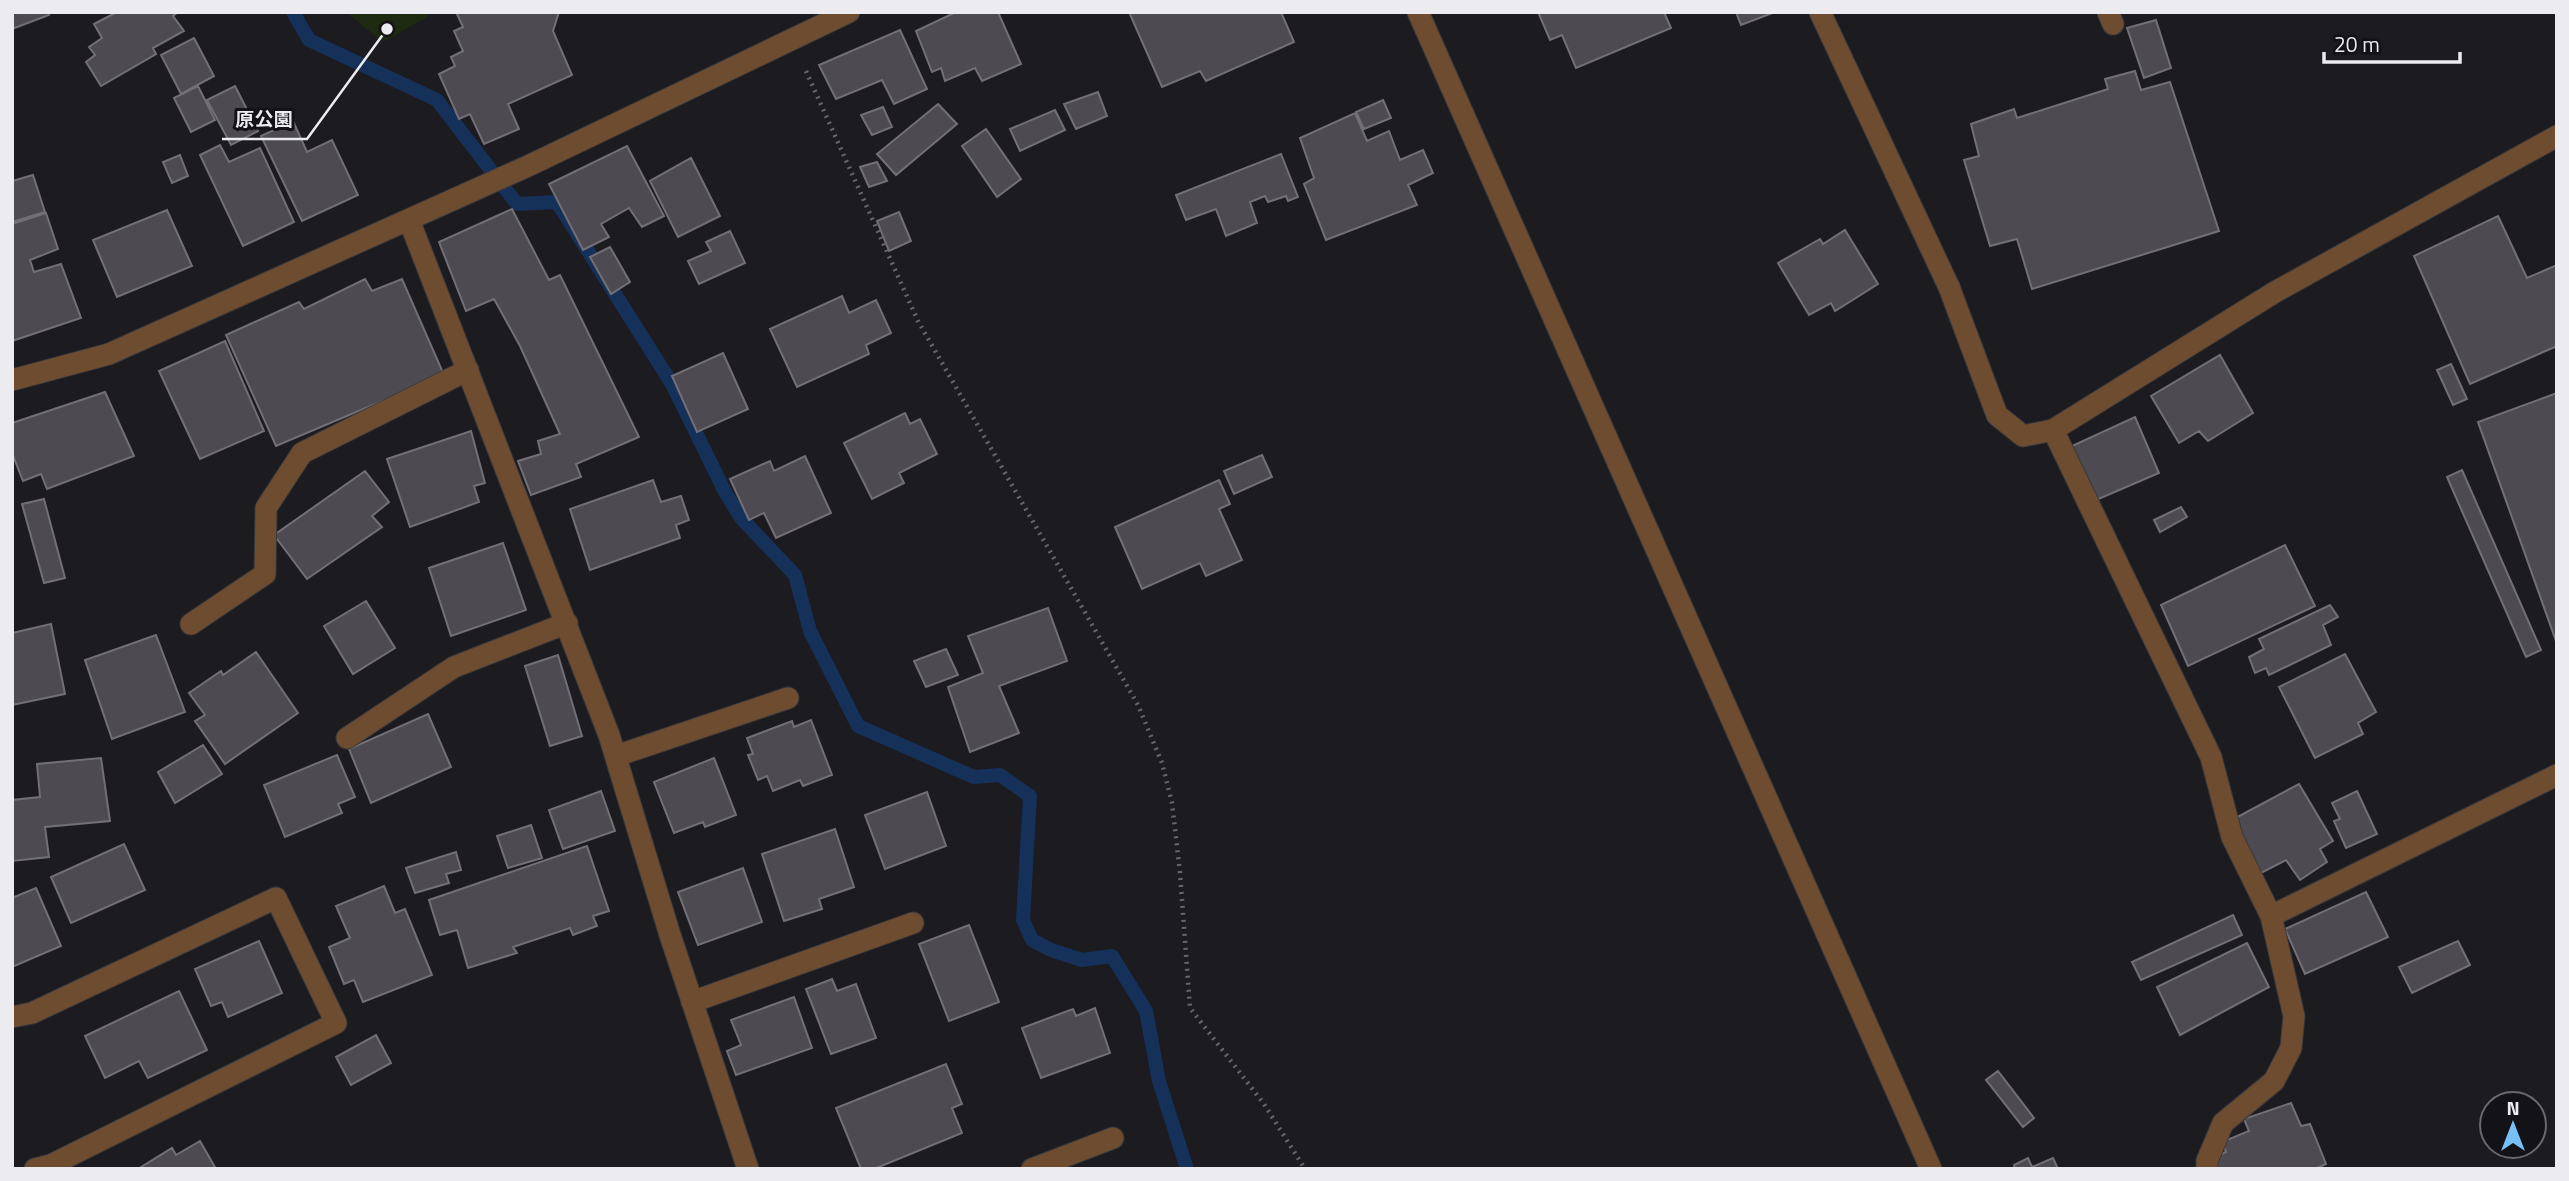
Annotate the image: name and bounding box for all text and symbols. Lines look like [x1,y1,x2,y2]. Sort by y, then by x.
scale bar [2324,21,2460,65]
text: 20 m [2334,28,2380,60]
callout: 原公園 [222,99,307,139]
text: 原公園 [235,104,293,133]
north arrow [2478,1090,2548,1160]
text: N [2506,1093,2520,1122]

